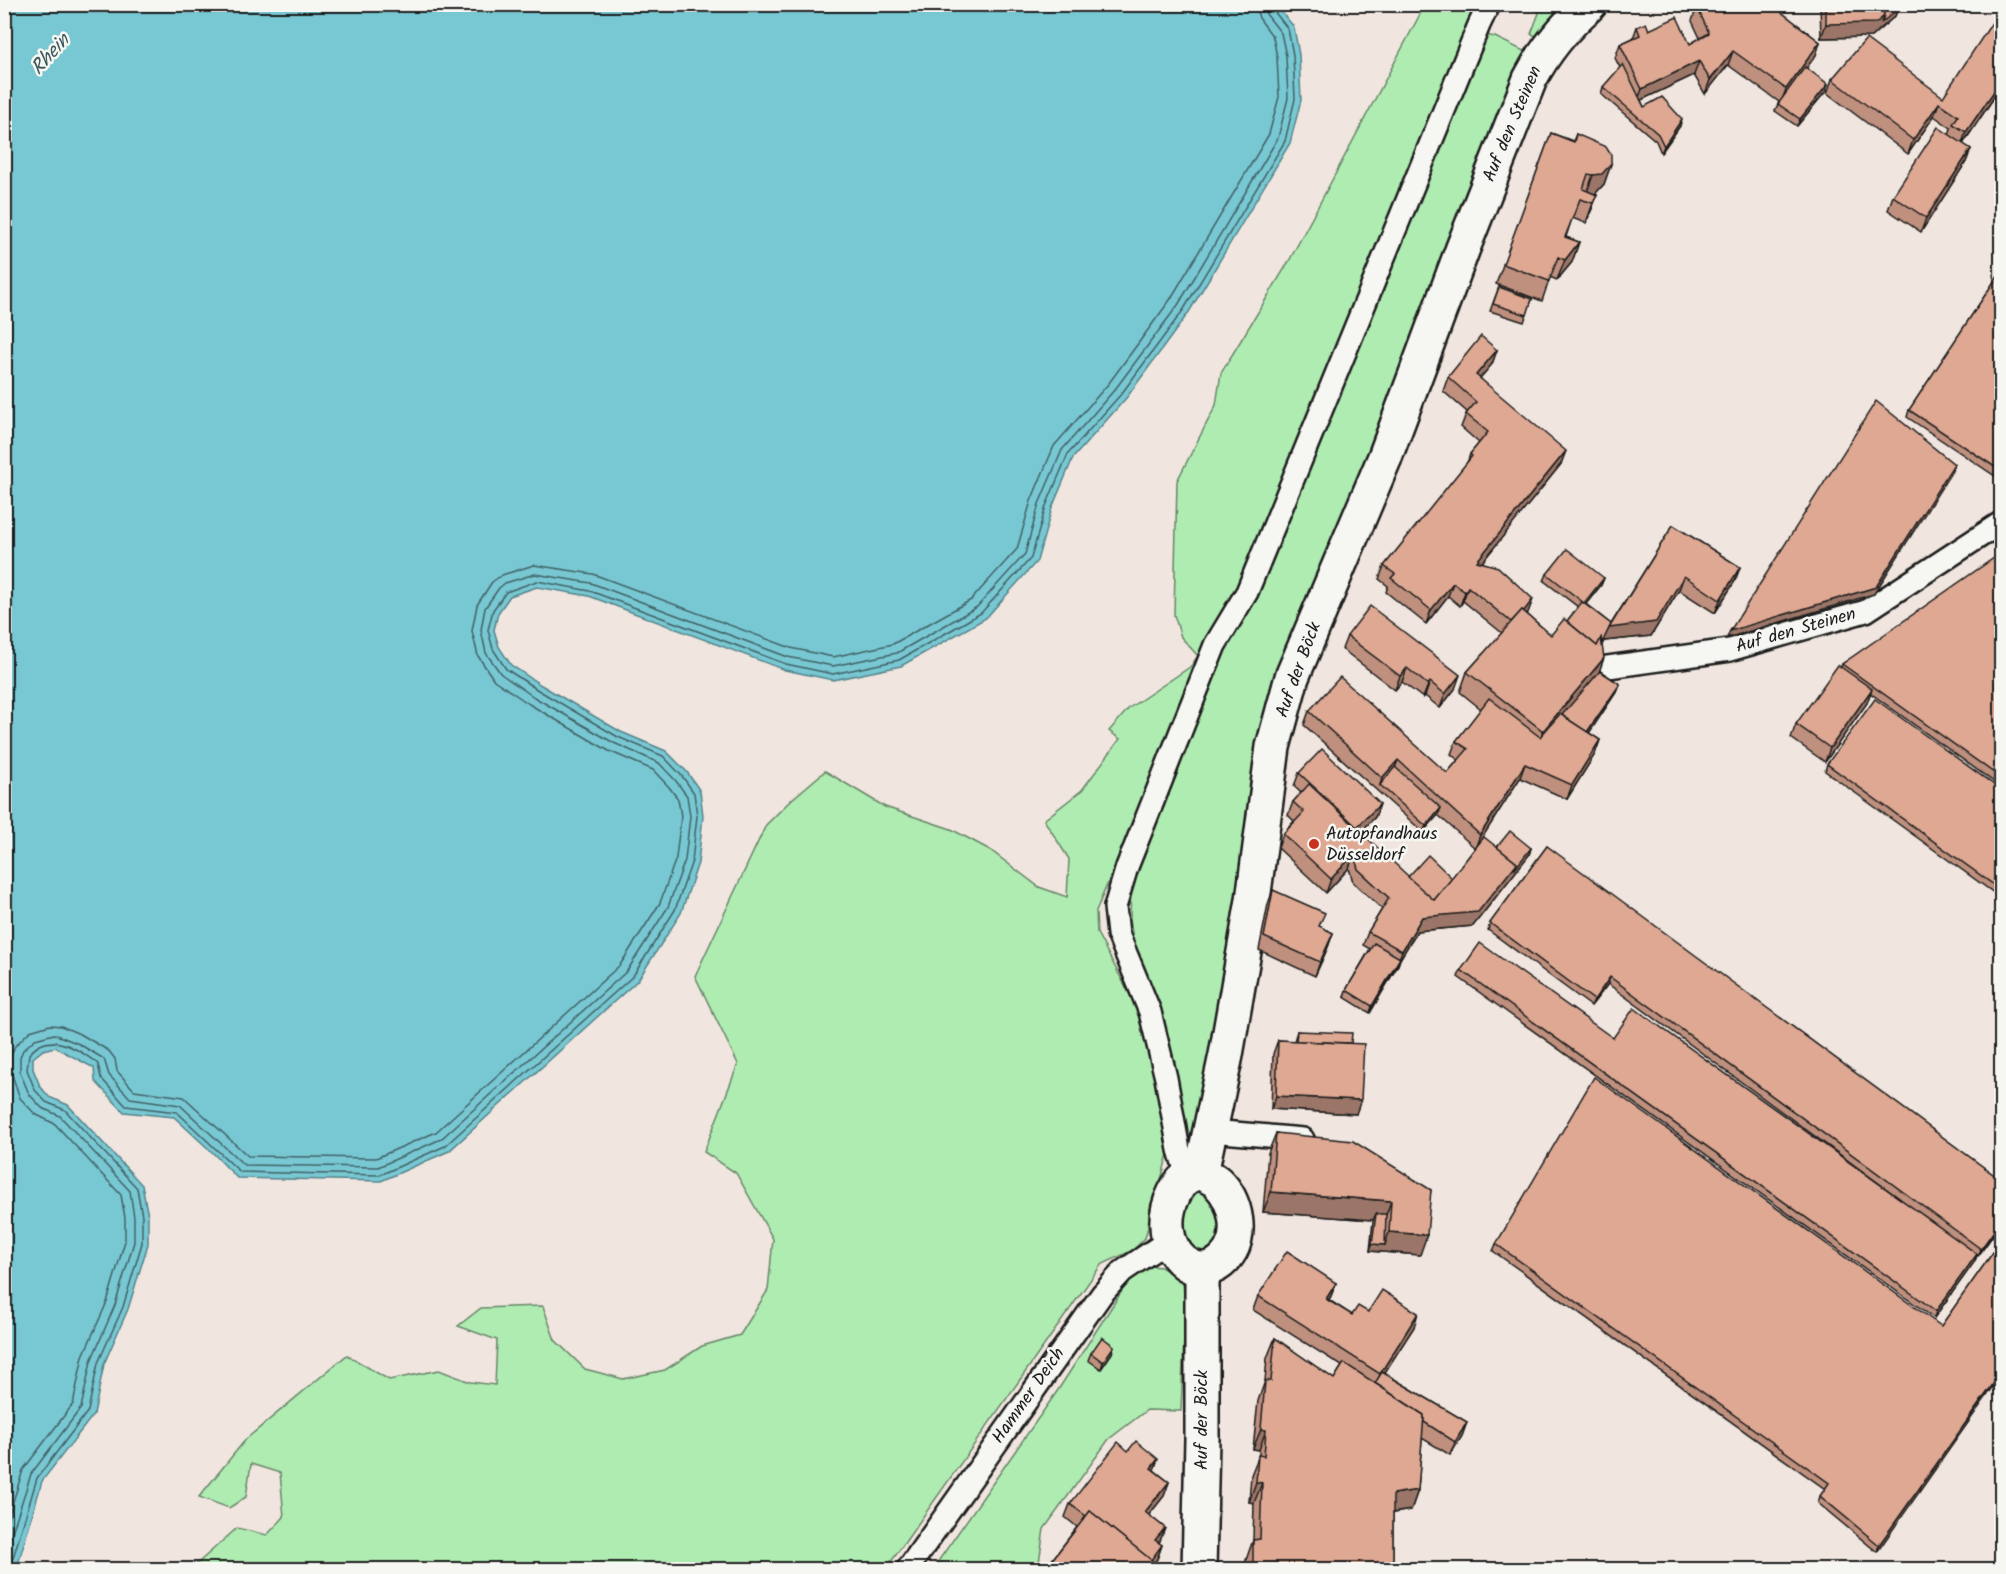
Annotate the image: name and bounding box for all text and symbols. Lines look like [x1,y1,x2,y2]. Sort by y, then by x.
water label: Rhein [23,26,79,83]
street label: Auf den Steinen [1475,61,1551,187]
street label: Auf den Steinen [1733,600,1859,662]
street label: Auf der Böck [1268,618,1330,722]
place label: Autopfandhaus Düsseldorf [1326,820,1438,870]
marker: Autopfandhaus Düsseldorf [1307,837,1321,851]
street label: Hammer Deich [985,1342,1073,1450]
street label: Auf der Böck [1188,1369,1217,1470]

